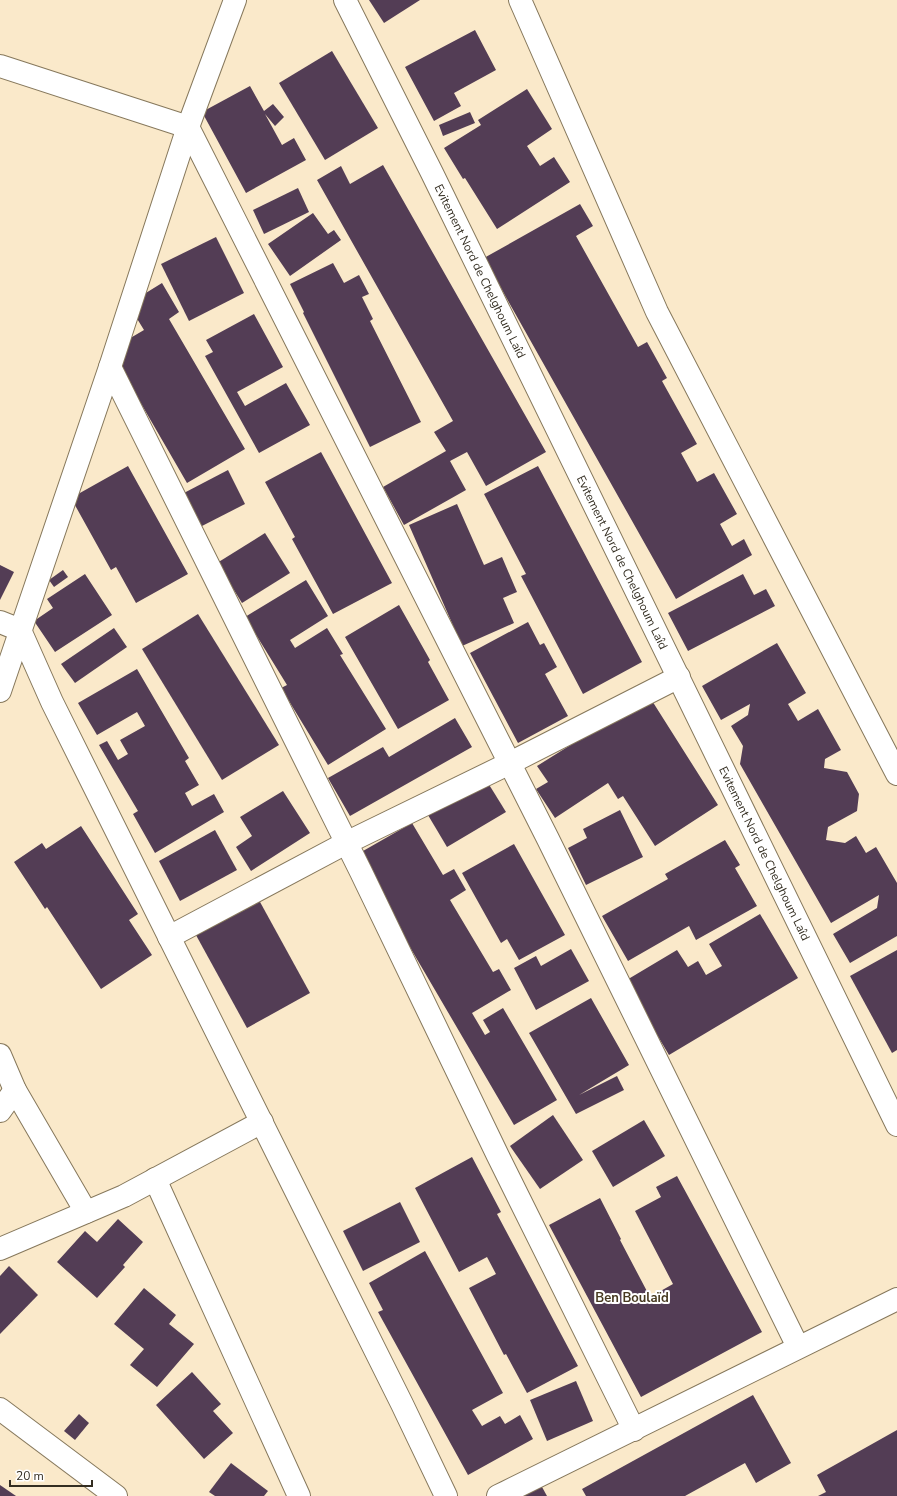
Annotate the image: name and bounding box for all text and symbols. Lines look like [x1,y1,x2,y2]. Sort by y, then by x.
street label: Evitement Nord de Chelghoum Laîd [431,182,529,361]
street label: Evitement Nord de Chelghoum Laîd [573,473,671,652]
street label: Evitement Nord de Chelghoum Laîd [715,764,814,943]
district label: Ben Boulaïd [595,1289,669,1307]
scale bar [10,1462,92,1488]
text: 20 m [16,1468,44,1484]

